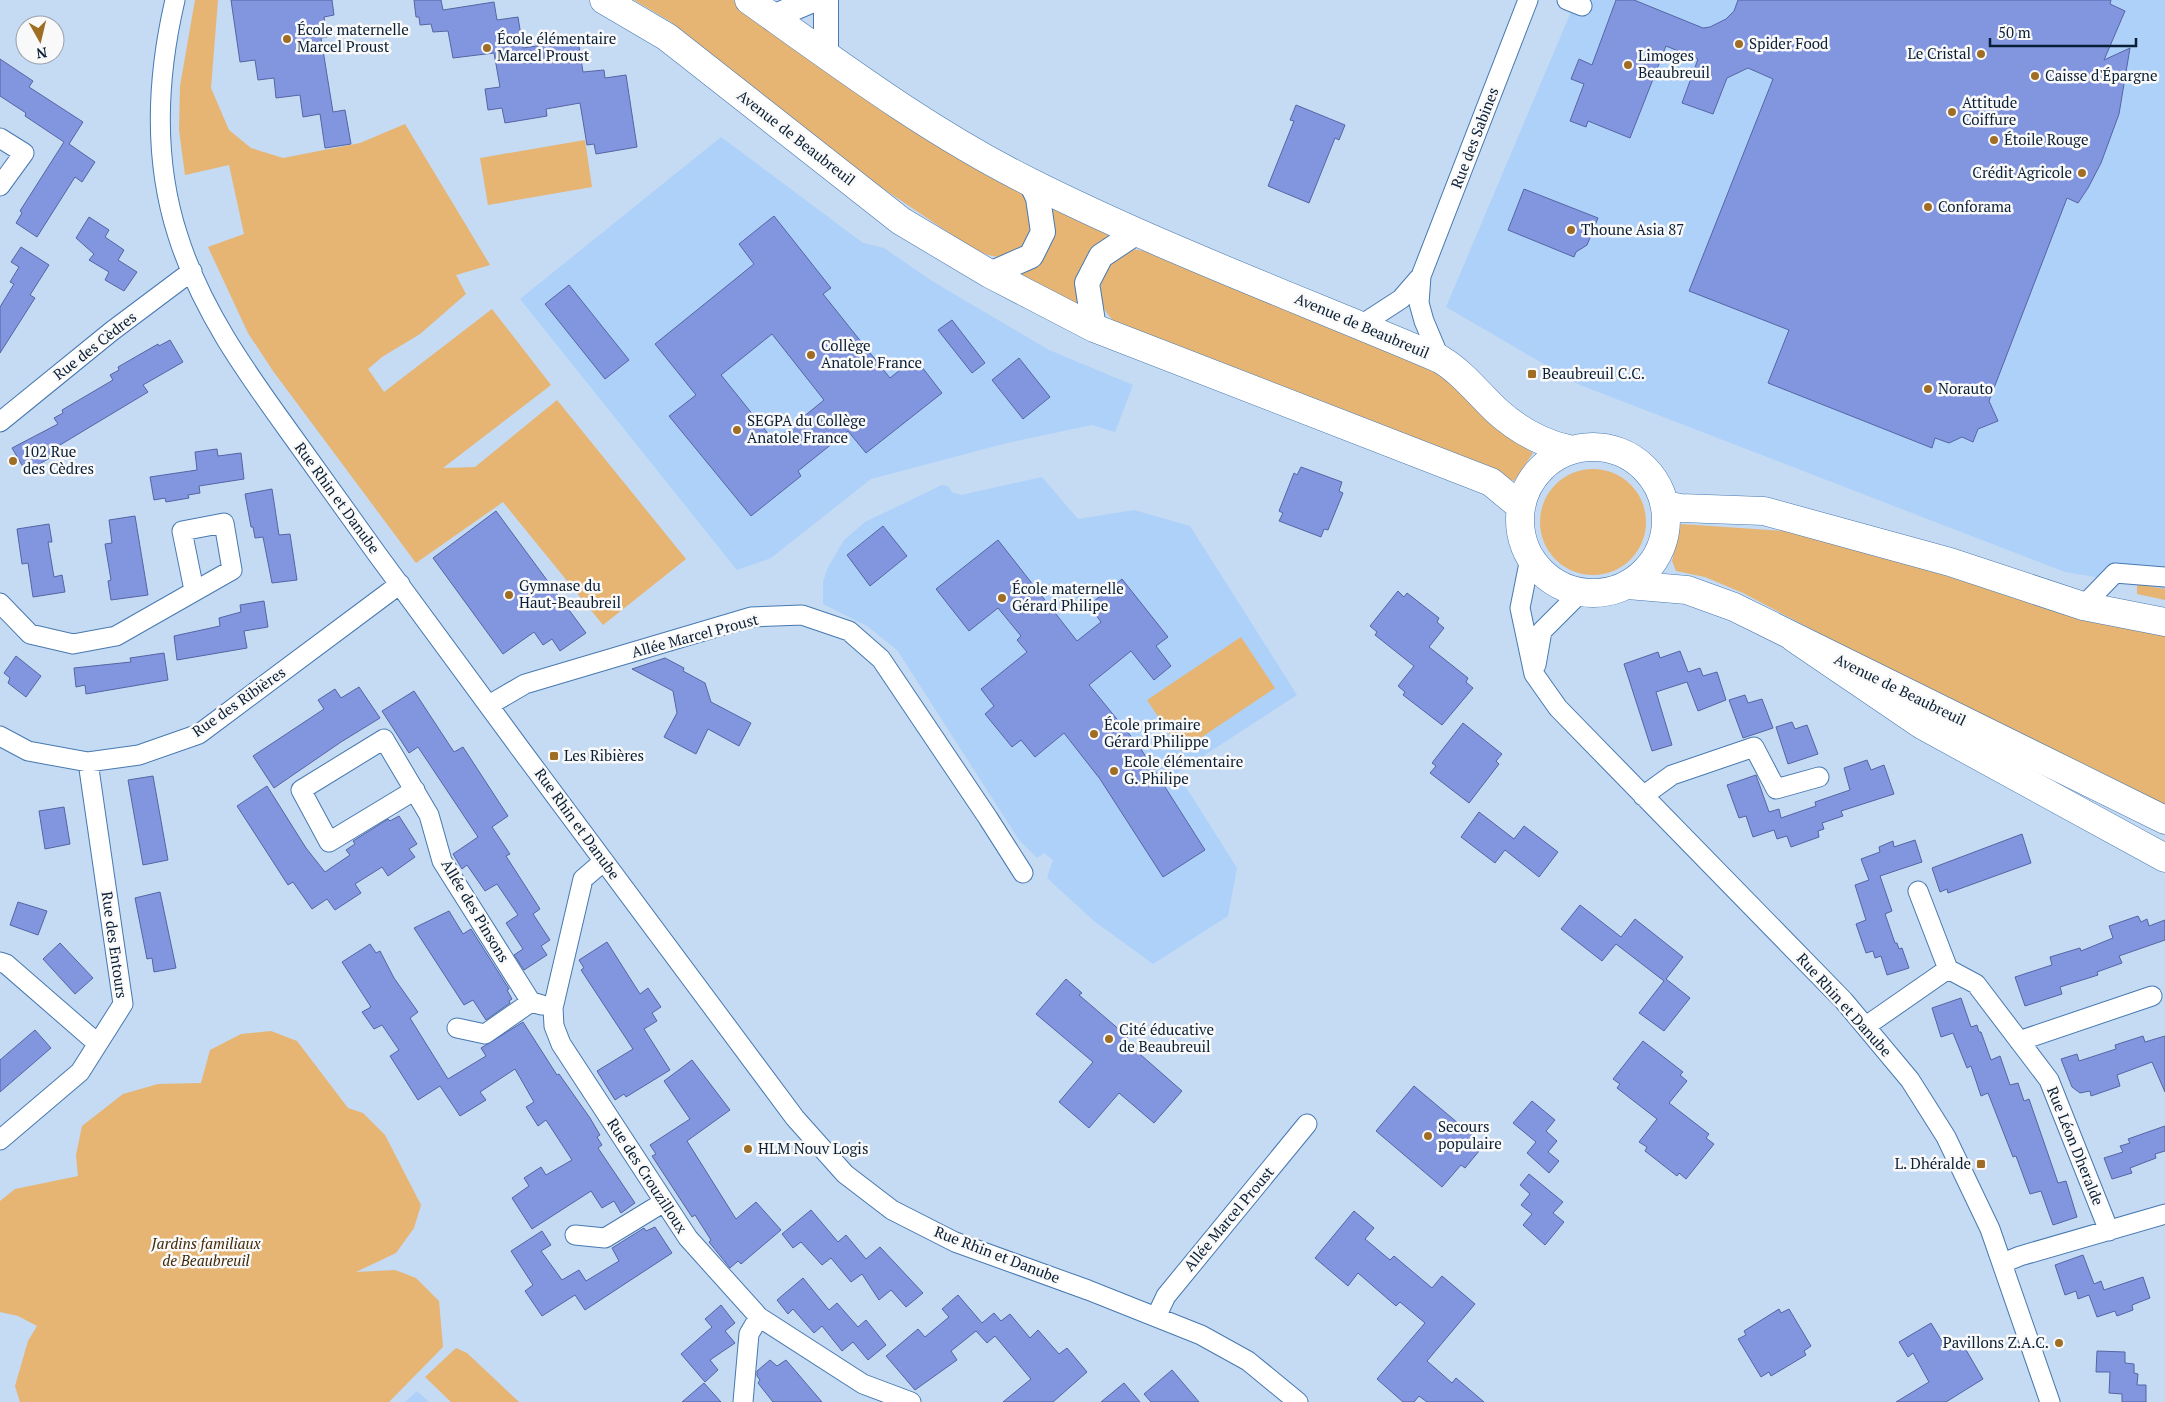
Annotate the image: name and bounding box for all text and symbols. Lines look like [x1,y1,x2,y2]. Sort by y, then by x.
north arrow [15,15,65,65]
scale bar [1990,15,2136,47]
place label: École maternelle Marcel Proust [297,19,409,56]
text: 50 m [1998,22,2031,42]
place label: École élémentaire Marcel Proust [497,28,616,65]
marker: École maternelle Marcel Proust [281,33,293,45]
place label: Spider Food [1749,33,1828,53]
marker: Spider Food [1733,38,1745,50]
marker: École élémentaire Marcel Proust [481,42,493,54]
text: N [35,43,48,64]
place label: Le Cristal [1907,43,1971,63]
place label: Limoges Beaubreuil [1638,45,1710,82]
marker: Le Cristal [1975,48,1987,60]
marker: Limoges Beaubreuil [1622,59,1634,71]
place label: Caisse d'Épargne [2045,65,2158,85]
marker: Caisse d'Épargne [2029,70,2041,82]
street label: Rue des Sabines [1446,84,1503,191]
street label: Avenue de Beaubreuil [734,85,860,190]
place label: Attitude Coiffure [1962,92,2017,129]
marker: Attitude Coiffure [1946,106,1958,118]
place label: Étoile Rouge [2004,129,2088,149]
marker: Étoile Rouge [1988,134,2000,146]
place label: Crédit Agricole [1972,162,2072,182]
marker: Crédit Agricole [2076,167,2088,179]
place label: Conforama [1938,196,2012,216]
marker: Conforama [1922,201,1934,213]
place label: Thoune Asia 87 [1581,219,1684,239]
marker: Thoune Asia 87 [1565,224,1577,236]
street label: Avenue de Beaubreuil [1292,288,1433,362]
street label: Rue des Cèdres [49,306,140,384]
place label: Collège Anatole France [821,335,922,372]
marker: Collège Anatole France [805,349,817,361]
place label: Beaubreuil C.C. [1542,363,1645,383]
marker: Beaubreuil C.C. [1526,368,1538,380]
place label: Norauto [1938,378,1993,398]
marker: Norauto [1922,383,1934,395]
place label: SEGPA du Collège Anatole France [747,410,866,447]
marker: SEGPA du Collège Anatole France [731,424,743,436]
street label: Rue Rhin et Danube [291,438,385,557]
place label: 102 Rue des Cèdres [23,441,94,478]
marker: 102 Rue des Cèdres [7,455,19,467]
place label: Gymnase du Haut-Beaubreil [519,575,621,612]
place label: École maternelle Gérard Philipe [1012,578,1124,615]
marker: Gymnase du Haut-Beaubreil [503,589,515,601]
marker: École maternelle Gérard Philipe [996,592,1008,604]
street label: Allée Marcel Proust [629,608,761,662]
street label: Avenue de Beaubreuil [1831,648,1970,730]
street label: Rue des Ribières [188,662,289,741]
place label: École primaire Gérard Philippe [1104,714,1209,751]
marker: École primaire Gérard Philippe [1088,728,1100,740]
place label: Les Ribières [564,745,644,765]
marker: Les Ribières [548,750,560,762]
place label: Ecole élémentaire G. Philipe [1124,751,1243,788]
street label: Rue Rhin et Danube [531,764,625,883]
marker: Ecole élémentaire G. Philipe [1108,765,1120,777]
street label: Allée des Pinsons [437,855,514,966]
street label: Rue des Entours [98,890,132,1000]
street label: Rue Rhin et Danube [1793,948,1897,1060]
place label: Cité éducative de Beaubreuil [1119,1019,1214,1056]
marker: Cité éducative de Beaubreuil [1103,1033,1115,1045]
street label: Rue Léon Dheralde [2043,1083,2109,1208]
street label: Rue des Crouzilloux [603,1114,693,1237]
place label: Secours populaire [1438,1116,1502,1153]
marker: Secours populaire [1422,1130,1434,1142]
place label: HLM Nouv Logis [758,1138,868,1158]
marker: HLM Nouv Logis [742,1143,754,1155]
place label: L. Dhéralde [1895,1153,1971,1173]
marker: L. Dhéralde [1975,1158,1987,1170]
street label: Allée Marcel Proust [1179,1162,1278,1275]
street label: Rue Rhin et Danube [932,1221,1063,1287]
park label: Jardins familiaux de Beaubreuil [150,1233,261,1270]
place label: Pavillons Z.A.C. [1943,1332,2049,1352]
marker: Pavillons Z.A.C. [2053,1337,2065,1349]

